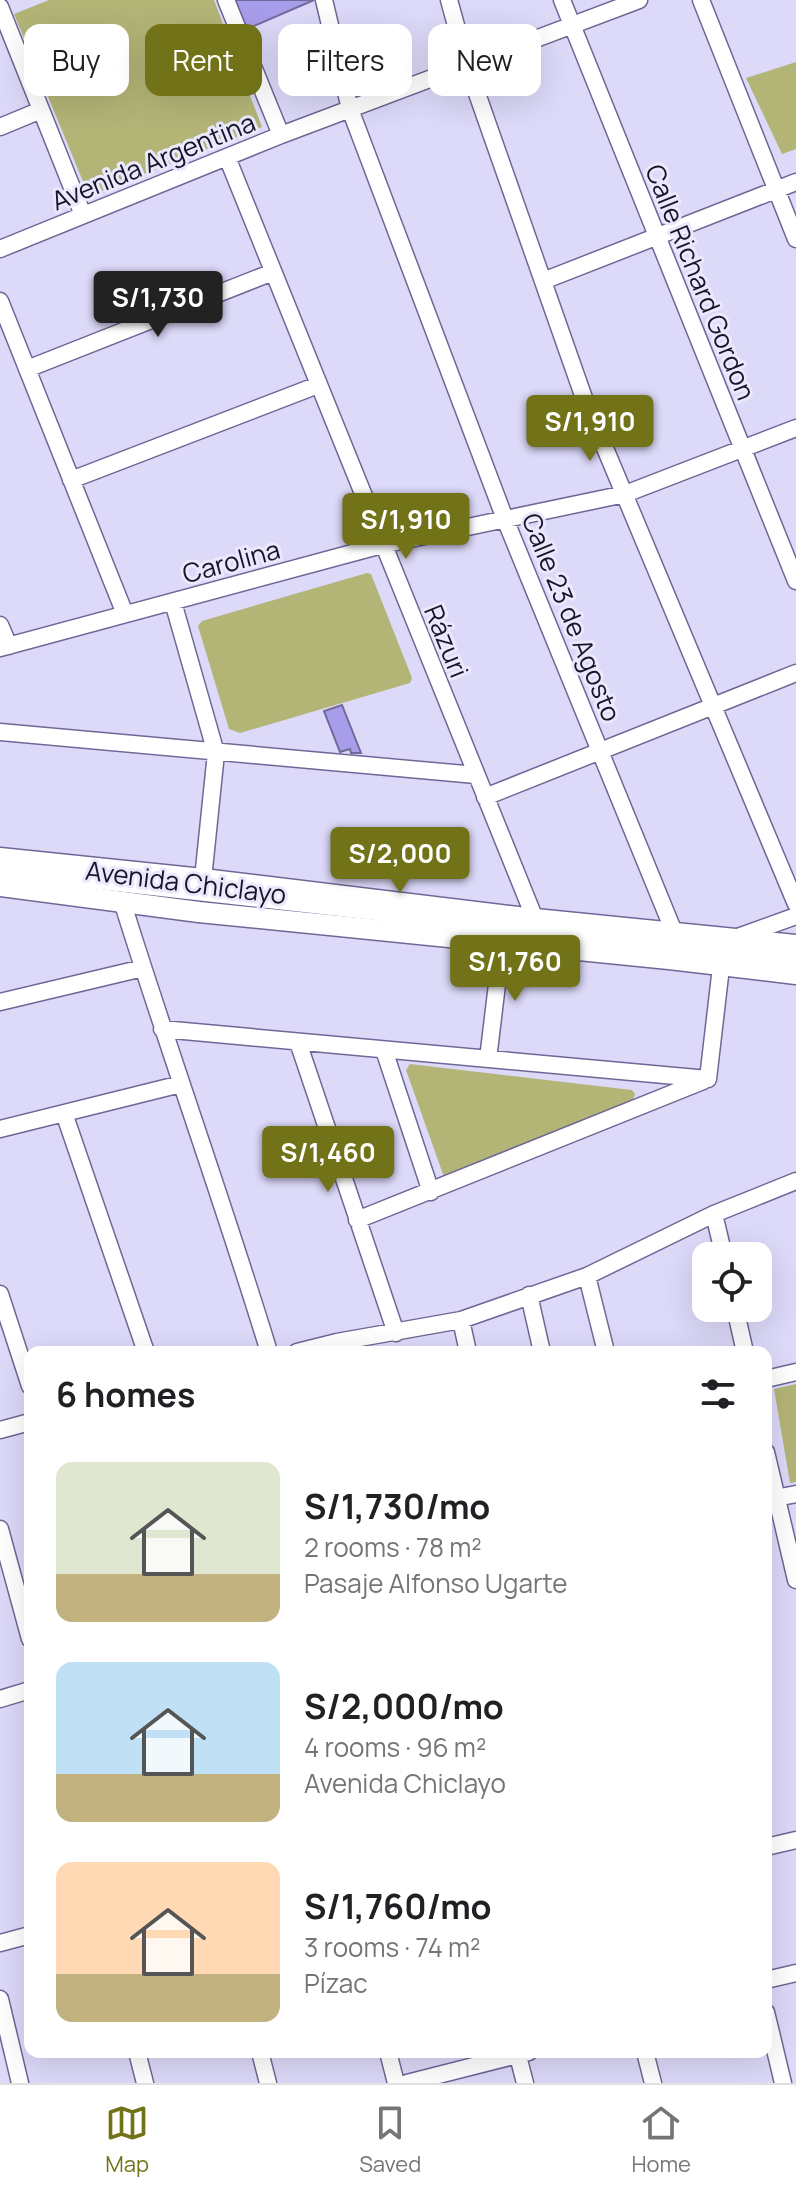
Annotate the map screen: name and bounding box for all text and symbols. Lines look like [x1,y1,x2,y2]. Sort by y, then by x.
chip: Buy [24,24,129,96]
chip: Rent [145,24,262,96]
chip: Filters [278,24,412,96]
chip: New [428,24,541,96]
street label: Avenida Argentina [46,104,260,218]
street label: Calle Richard Gordon [637,159,765,405]
pin: S/1,730 [84,271,232,339]
text: S/1,730 [112,279,204,315]
pin: S/1,910 [516,395,664,463]
text: S/1,910 [544,403,636,439]
pin: S/1,910 [332,493,480,561]
text: S/1,910 [360,501,452,537]
street label: Calle 23 de Agosto [514,507,630,727]
street label: Carolina [178,531,284,591]
street label: Rázuri [416,599,478,683]
pin: S/2,000 [326,827,474,895]
text: S/2,000 [348,835,452,871]
street label: Avenida Chiclayo [84,852,288,912]
pin: S/1,760 [441,935,589,1003]
text: S/1,760 [468,943,562,979]
pin: S/1,460 [254,1126,402,1194]
text: S/1,460 [280,1134,376,1170]
map controls [692,1242,772,1322]
button: locate [692,1242,772,1322]
text: 6 homes [56,1371,195,1417]
icon: filters [696,1372,740,1416]
text: S/1,730/mo [304,1483,490,1529]
icon: home [120,1494,216,1590]
text: 2 rooms · 78 m² [304,1529,482,1565]
text: Pasaje Alfonso Ugarte [304,1565,567,1601]
text: S/2,000/mo [304,1683,504,1729]
icon: home [120,1694,216,1790]
text: 4 rooms · 96 m² [304,1729,486,1765]
text: Avenida Chiclayo [304,1765,506,1801]
text: S/1,760/mo [304,1883,492,1929]
icon: home [120,1894,216,1990]
text: 3 rooms · 74 m² [304,1929,480,1965]
text: Pízac [304,1965,368,2001]
tab: Map [105,2101,149,2179]
tab: Saved [359,2101,421,2179]
tab: Home [631,2101,691,2179]

